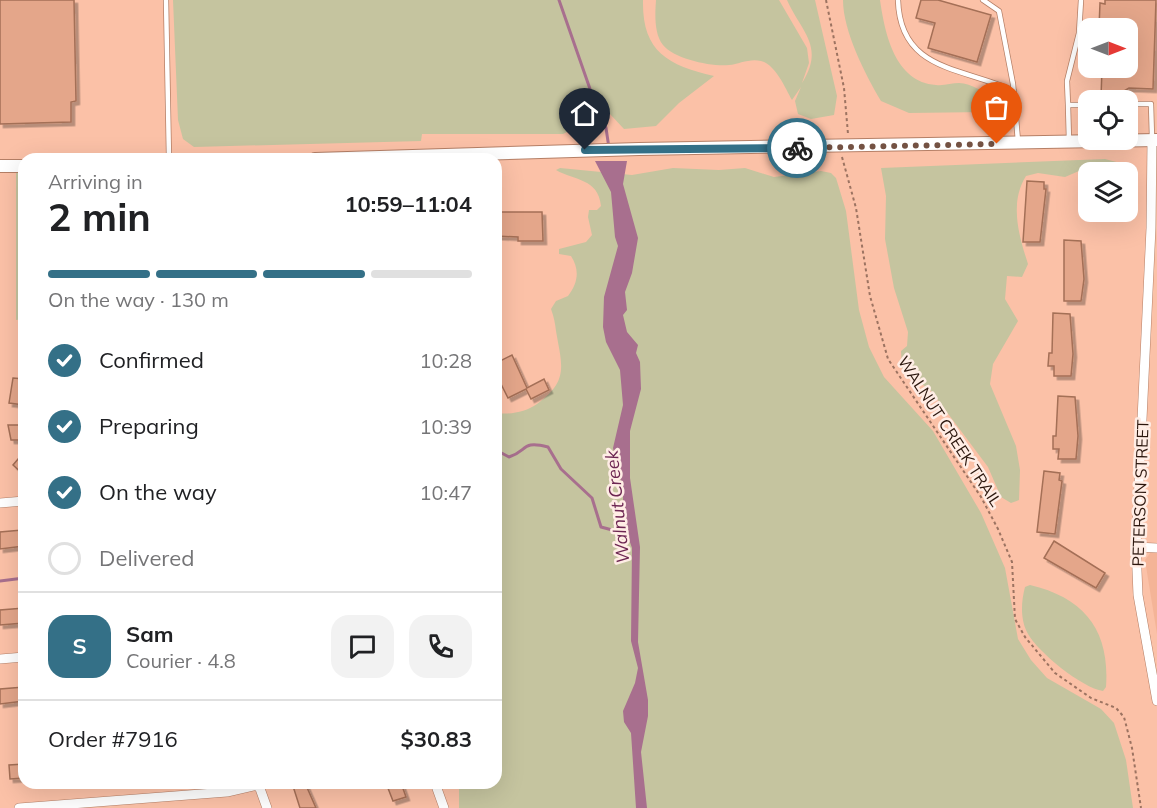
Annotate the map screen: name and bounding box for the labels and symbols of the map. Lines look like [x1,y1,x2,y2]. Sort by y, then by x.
north arrow [1078,18,1138,78]
pin [971,82,1022,144]
pin [559,88,610,150]
courier [767,118,827,178]
street label: WALNUT CREEK TRAIL [894,352,1006,510]
street label: PETERSON STREET [1127,419,1153,567]
water label: Walnut Creek [600,449,634,565]

